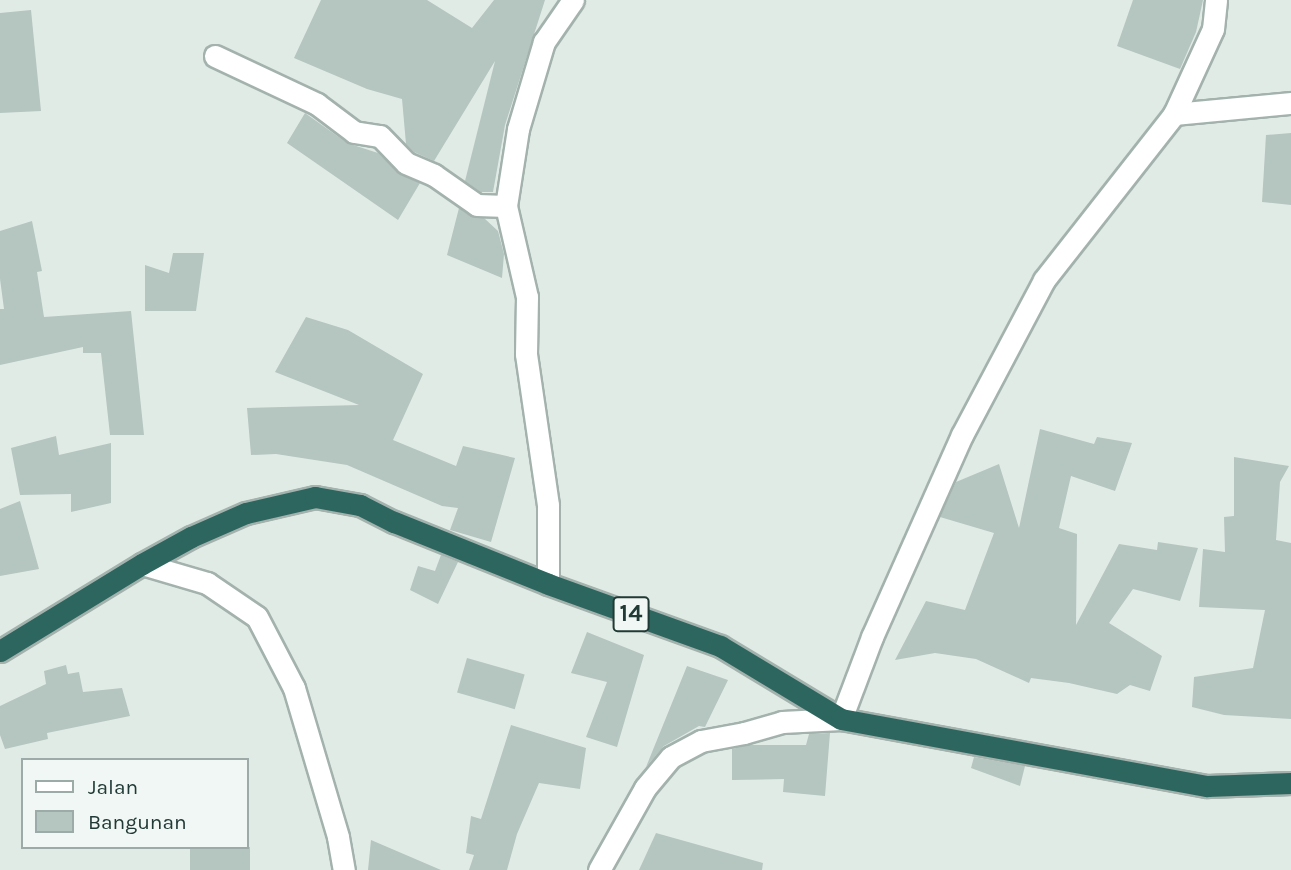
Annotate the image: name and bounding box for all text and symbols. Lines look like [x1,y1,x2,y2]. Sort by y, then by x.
road number: 14 [612,594,650,634]
legend [21,758,248,849]
text: Jalan [88,775,138,799]
text: Bangunan [88,810,187,834]

